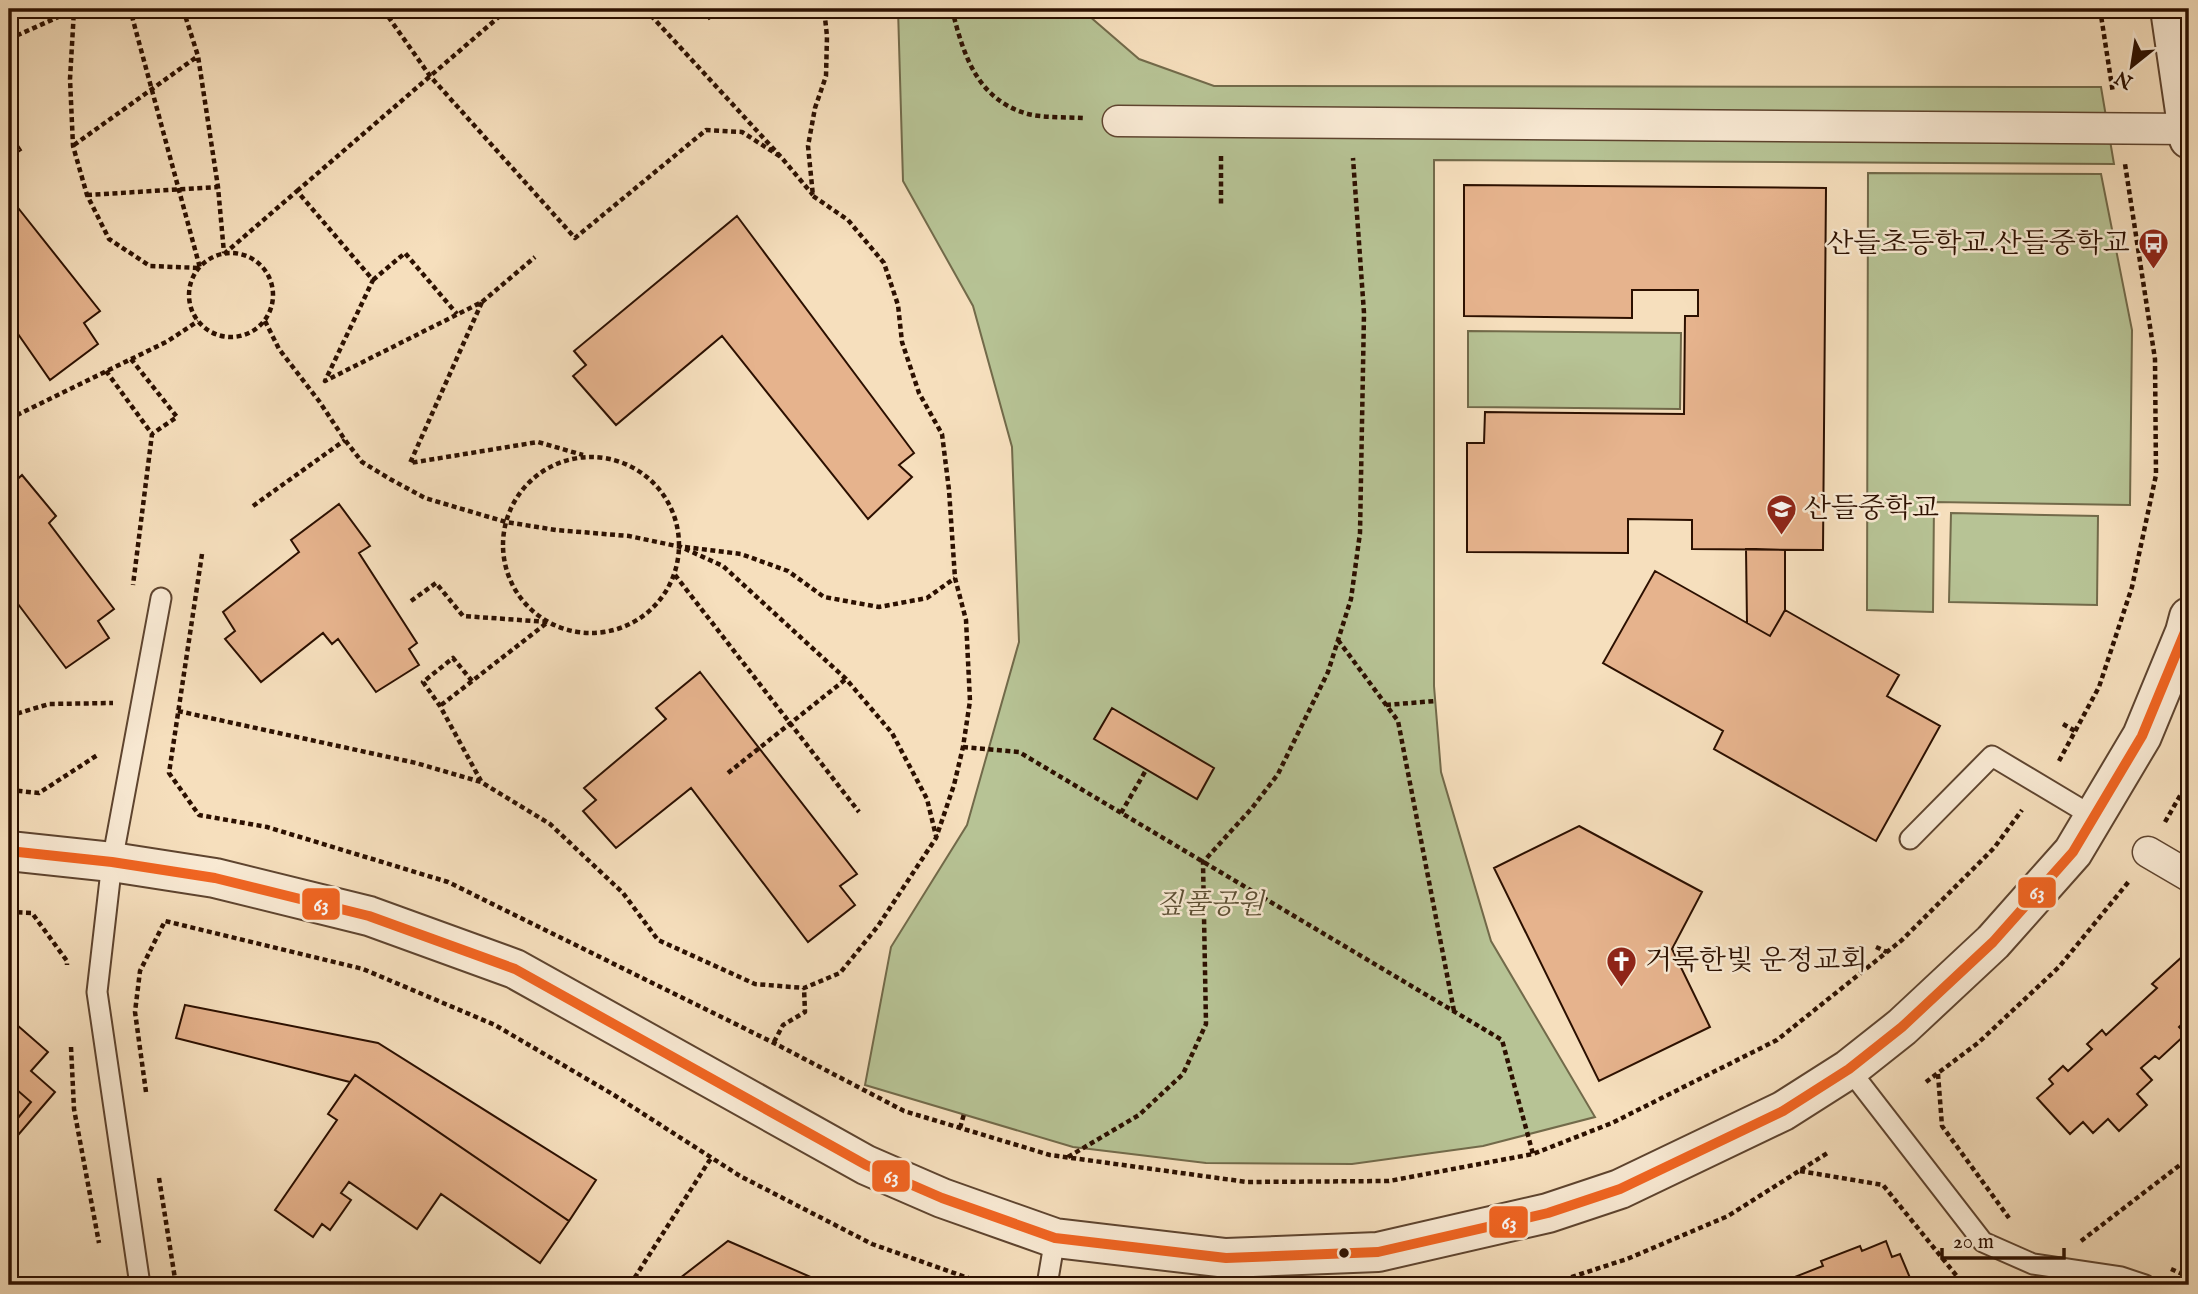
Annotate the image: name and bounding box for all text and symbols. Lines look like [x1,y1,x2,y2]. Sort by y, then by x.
north arrow [2096,32,2166,102]
text: N [2111,64,2138,94]
place label: 산들초등학교.산들중학교 [1826,227,2130,262]
bus stop icon: 산들초등학교.산들중학교 [2136,227,2170,271]
school or university icon: 산들중학교 [1764,492,1798,536]
place label: 산들중학교 [1804,492,1939,527]
line badge: 63 [2017,876,2057,909]
text: 63 [2029,882,2045,906]
line badge: 63 [301,887,341,921]
park label: 짚풀공원 [1156,888,1266,923]
text: 63 [313,894,329,918]
church icon: 거룩한빛 운정교회 [1605,944,1639,988]
place label: 거룩한빛 운정교회 [1645,944,1868,979]
line badge: 63 [871,1159,911,1193]
text: 63 [883,1166,899,1190]
line badge: 63 [1488,1205,1529,1239]
text: 63 [1501,1212,1517,1236]
scale bar [1942,1217,2065,1261]
text: 20 m [1953,1229,1994,1256]
unlabelled marker [1337,1246,1351,1260]

